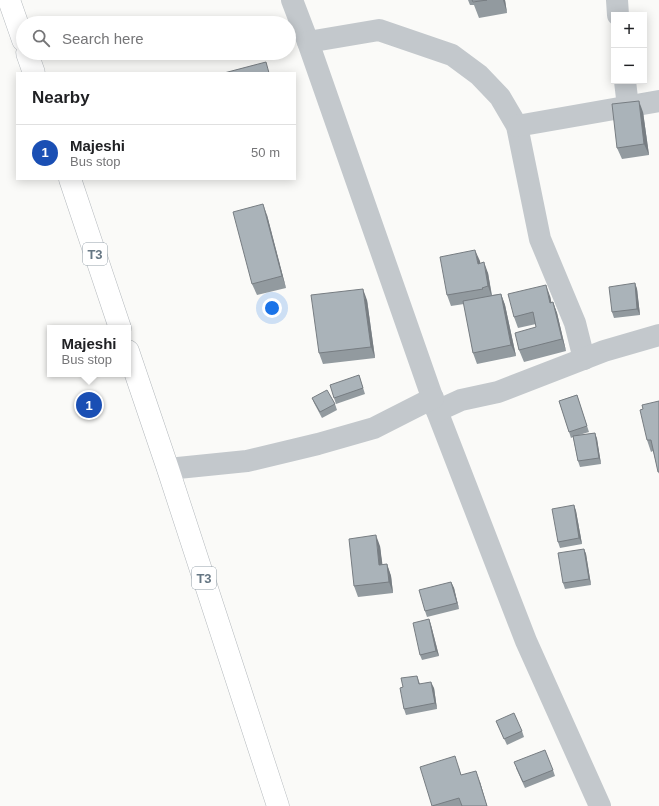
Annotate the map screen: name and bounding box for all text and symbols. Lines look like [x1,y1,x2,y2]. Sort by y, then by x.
map controls [611,12,647,84]
button: + [611,12,647,48]
search box [16,16,296,60]
icon: search [30,27,52,49]
text: Search here [62,30,144,47]
button: − [611,48,647,84]
text: Nearby [32,88,90,107]
text: Majeshi [70,137,125,154]
text: 1 [41,145,49,160]
text: 50 m [251,145,280,160]
text: Bus stop [70,154,121,169]
road number: T3 [83,243,107,265]
your location [262,298,282,318]
popup [47,325,131,377]
text: Majeshi [61,335,117,352]
text: Bus stop [61,352,112,367]
pin: 1 [76,390,102,420]
road number: T3 [192,567,216,589]

